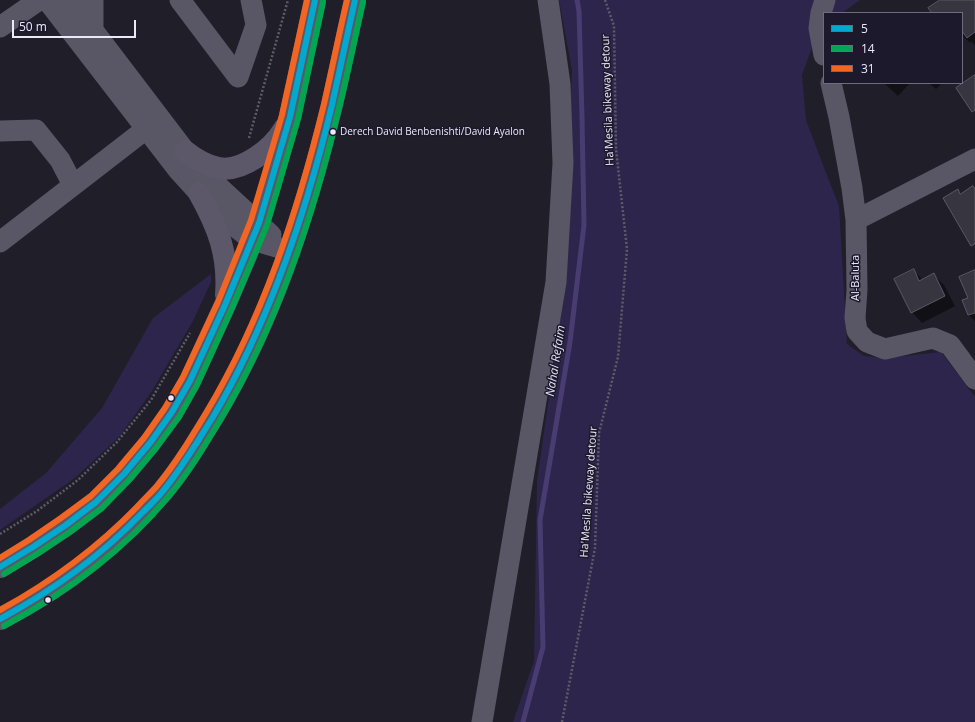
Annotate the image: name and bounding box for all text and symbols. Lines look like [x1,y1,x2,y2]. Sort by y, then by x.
scale bar [14,12,138,38]
legend [823,12,963,84]
text: 50 m [19,18,47,35]
text: 5 [861,20,868,37]
street label: Ha'Mesila bikeway detour [599,34,617,166]
text: 14 [861,40,875,57]
text: 31 [861,60,875,77]
place label: Derech David Benbenishti/David Ayalon [340,126,525,138]
marker: Derech David Benbenishti/David Ayalon [328,127,338,137]
street label: Al-Baluta [849,255,863,301]
water label: Nahal Refaim [543,324,569,398]
unlabelled marker [166,393,176,403]
street label: Ha'Mesila bikeway detour [578,426,600,558]
unlabelled marker [43,595,53,605]

